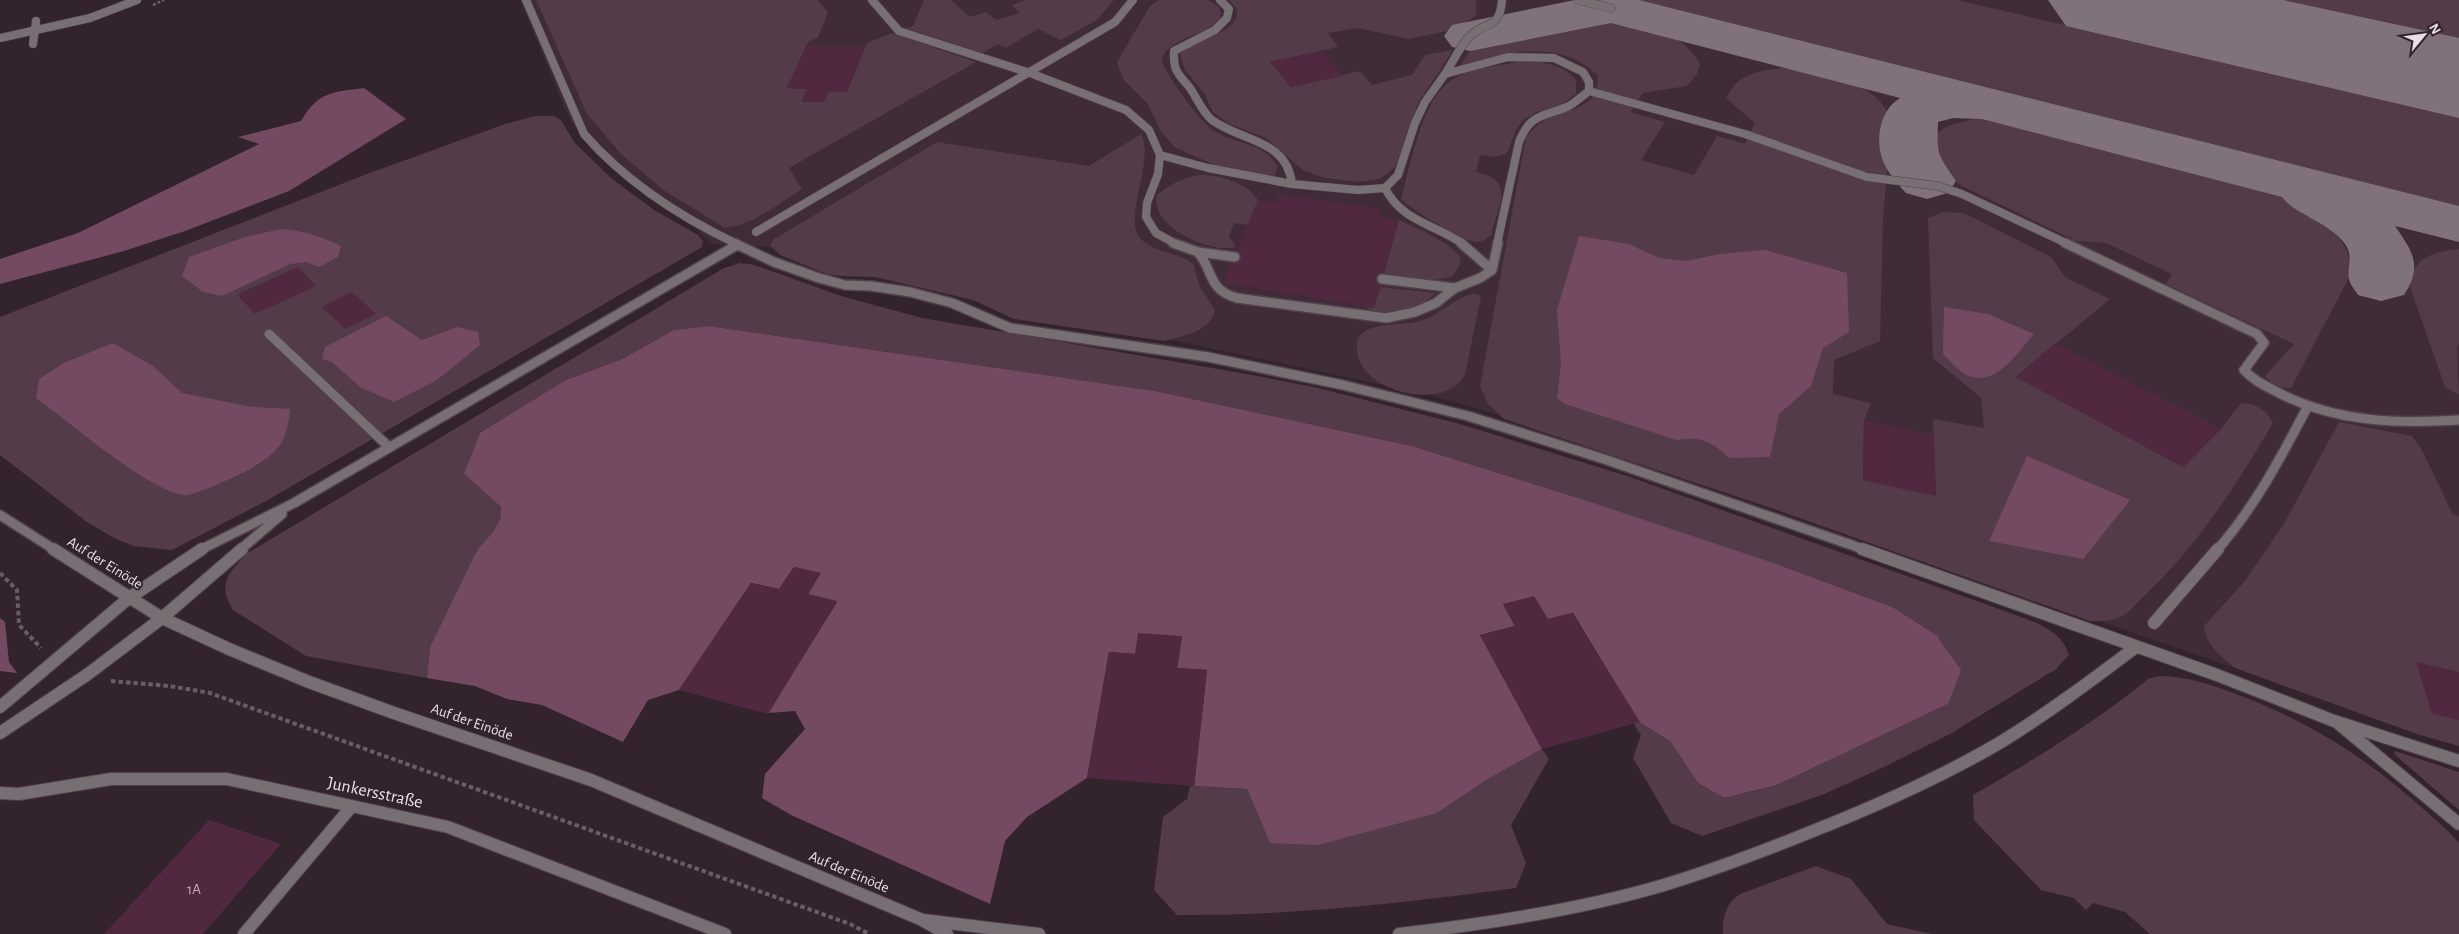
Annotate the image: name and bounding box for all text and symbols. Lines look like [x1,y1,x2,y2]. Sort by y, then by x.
north arrow [2399,10,2449,60]
text: N [2426,22,2443,37]
street label: Auf der Einöde [65,534,145,592]
street label: Auf der Einöde [429,701,515,743]
street label: Junkersstraße [326,774,424,812]
street label: Auf der Einöde [807,848,891,896]
house number: 1A [187,882,201,897]

